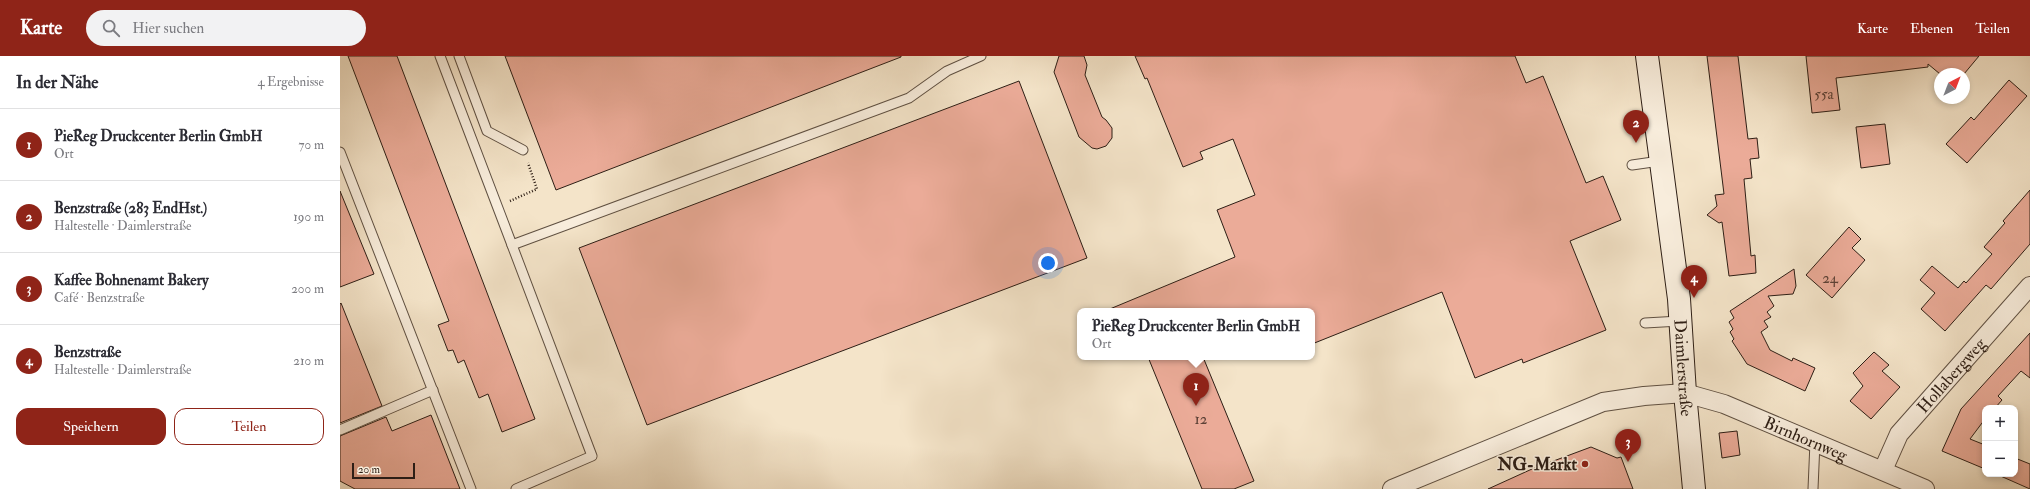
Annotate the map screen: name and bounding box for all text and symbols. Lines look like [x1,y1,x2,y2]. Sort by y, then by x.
search box [86,10,366,46]
text: Karte [20,16,62,40]
icon: search [100,17,122,39]
text: Hier suchen [132,19,204,38]
text: Karte [1857,20,1888,37]
text: Ebenen [1910,20,1953,37]
text: Teilen [1975,20,2010,37]
north arrow [1934,68,1970,104]
text: In der Nähe [16,72,98,93]
text: 4 Ergebnisse [257,74,324,90]
house number: 55a [1814,85,1835,104]
pin: 2 [1623,110,1649,143]
text: PieReg Druckcenter Berlin GmbH [54,127,262,146]
text: 1 [27,137,31,153]
text: 70 m [299,137,324,153]
text: Ort [54,146,74,162]
text: Benzstraße (283 EndHst.) [54,199,207,218]
text: 2 [26,209,32,225]
text: 190 m [293,209,324,225]
text: Haltestelle · Daimlerstraße [54,218,191,234]
your location [1038,253,1058,273]
pin: 4 [1681,265,1707,298]
house number: 24 [1822,269,1839,288]
text: Kaffee Bohnenamt Bakery [54,271,209,290]
text: 3 [27,281,32,297]
text: 200 m [291,281,324,297]
text: Café · Benzstraße [54,290,145,306]
popup [1077,308,1315,360]
text: PieReg Druckcenter Berlin GmbH [1092,317,1300,336]
street label: Daimlerstraße [1670,319,1698,417]
street label: Hollabergweg [1912,333,1990,417]
text: Ort [1092,336,1111,352]
text: Benzstraße [54,343,121,362]
text: 4 [25,353,33,369]
text: 210 m [293,353,324,369]
text: Haltestelle · Daimlerstraße [54,362,191,378]
pin: 1 [1183,373,1209,406]
map controls [1982,405,2018,477]
button: + [1982,405,2018,441]
button: Speichern [16,408,166,445]
button: Teilen [174,408,324,445]
house number: 12 [1195,410,1208,429]
street label: Birnhornweg [1761,412,1851,466]
pin: 3 [1615,429,1641,462]
button: − [1982,441,2018,477]
place label: NG-Markt [1496,454,1577,475]
marker: NG-Markt [1580,459,1590,469]
scale bar [352,461,415,480]
text: 20 m [358,463,380,476]

